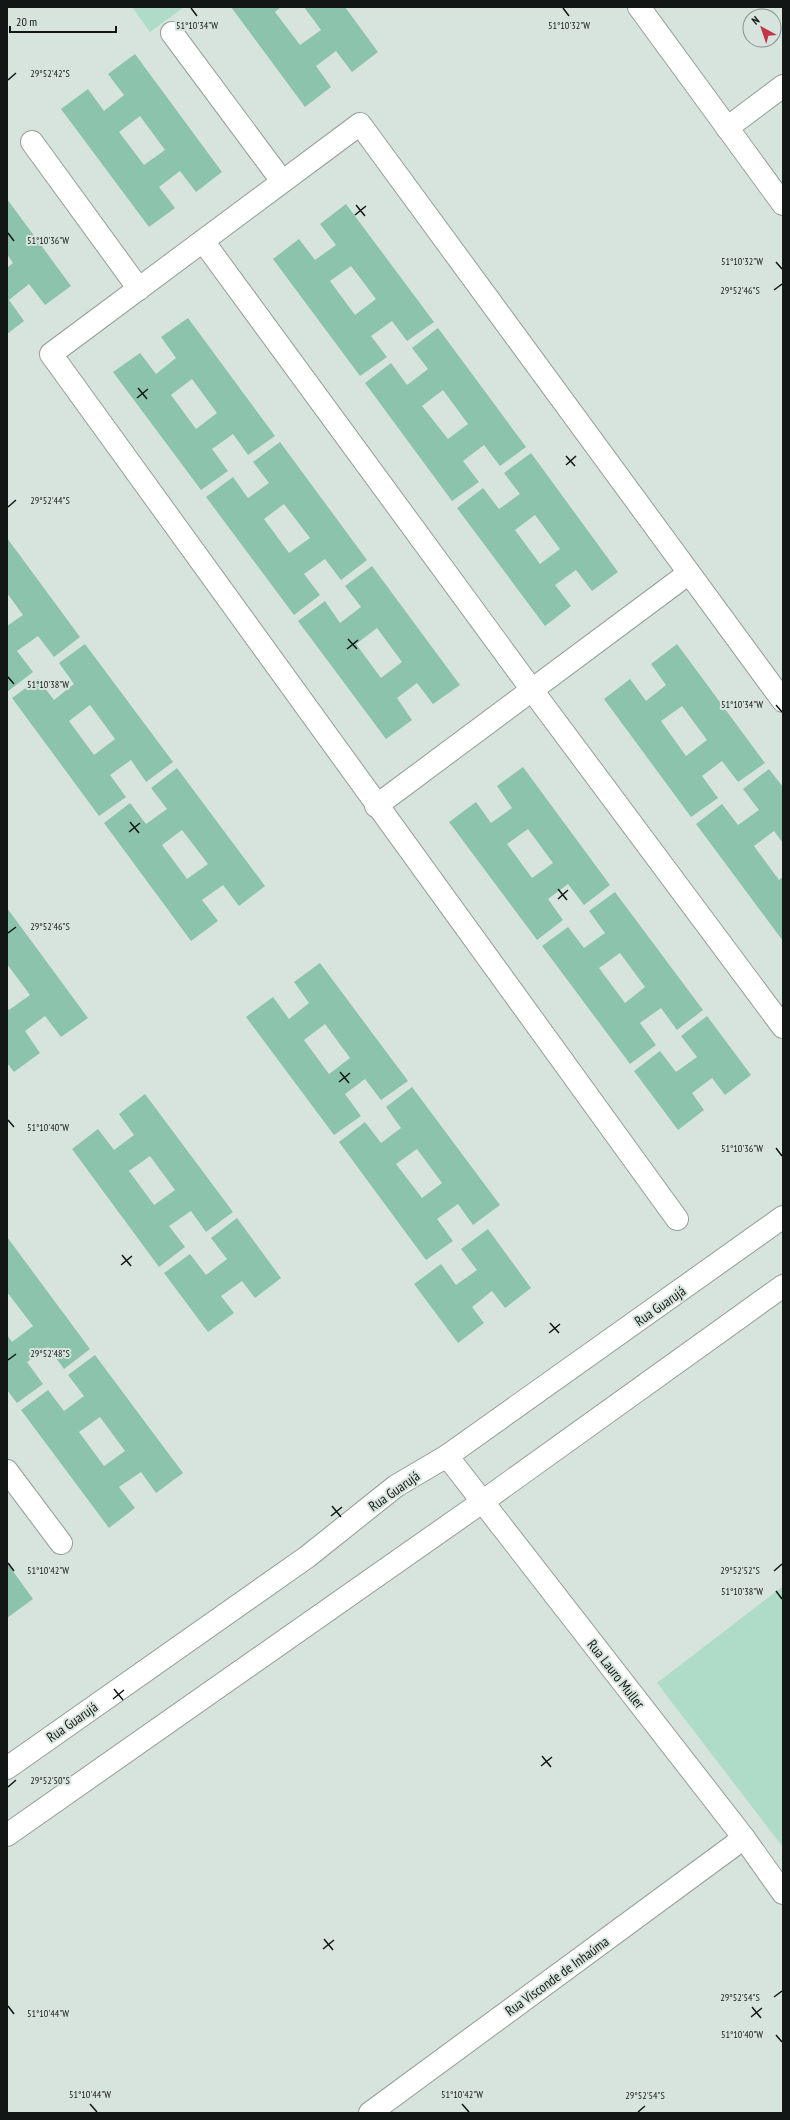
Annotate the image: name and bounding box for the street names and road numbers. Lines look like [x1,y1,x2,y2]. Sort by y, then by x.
street label: Rua Guarujá [631,1282,689,1330]
street label: Rua Guarujá [365,1467,423,1515]
street label: Rua Lauro Muller [583,1636,649,1712]
street label: Rua Guarujá [43,1698,101,1746]
street label: Rua Visconde de Inhaúma [502,1932,612,2020]

